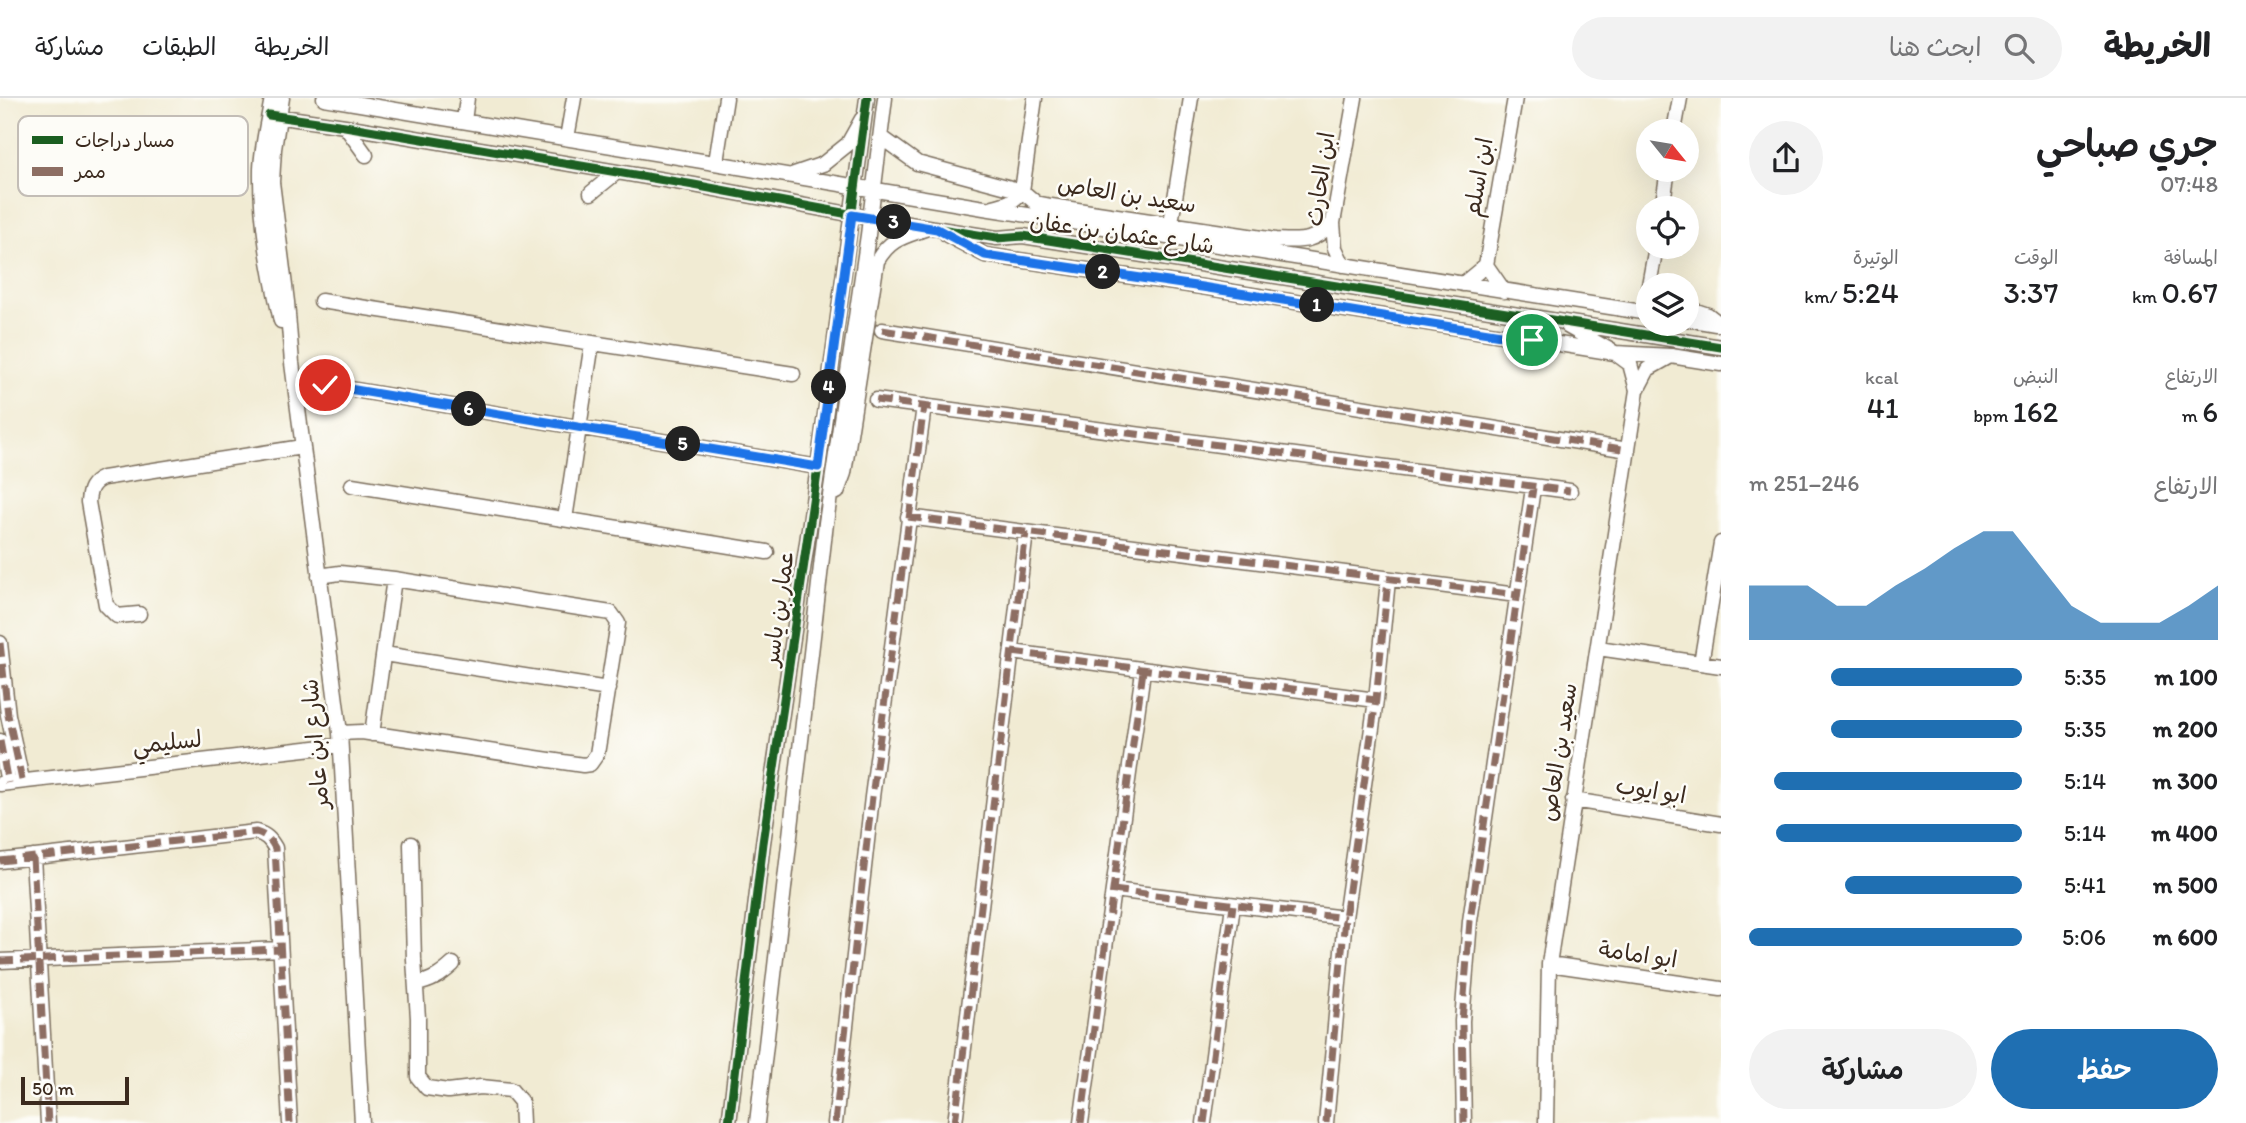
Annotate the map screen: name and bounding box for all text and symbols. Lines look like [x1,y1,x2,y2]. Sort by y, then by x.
search box [1572,17,2062,80]
text: الخريطة [2104,26,2211,65]
icon: search [2000,29,2038,67]
text: ابحث هنا [1889,31,1982,63]
text: مشاركة [35,32,104,61]
text: الطبقات [142,32,217,61]
text: الخريطة [255,32,329,61]
legend [18,116,248,196]
north arrow [1636,119,1699,182]
map controls [1636,119,1699,336]
button: share [1749,121,1823,195]
text: جري صباحي [2036,121,2218,167]
text: مسار دراجات [75,129,175,152]
street label: ابن الحارث [1300,130,1340,228]
street label: ابن اسلم [1457,135,1503,219]
text: ممر [73,160,106,183]
street label: سعيد بن العاص [1056,169,1198,219]
text: 07:48 [2160,170,2218,198]
button: locate [1636,196,1699,259]
pin: 3 [876,204,912,240]
street label: شارع عثمان بن عفان [1028,206,1216,262]
text: 3 [888,210,899,233]
text: الوتيرة [1853,246,1899,269]
text: الوقت [2014,246,2058,269]
text: المسافة [2164,246,2218,269]
pin: 2 [1086,254,1120,290]
text: 2 [1098,260,1108,283]
button: layers [1636,273,1699,336]
text: 5:24 [1842,274,1899,311]
text: 3:37 [2003,274,2058,311]
text: 0.67 [2161,274,2218,311]
text: /km [1804,285,1842,308]
text: km [2132,285,2161,308]
pin: 1 [1300,288,1334,322]
text: 1 [1312,293,1321,316]
pin [1502,310,1562,370]
icon: arrive [1513,321,1551,359]
pin [295,355,355,415]
text: النبض [2013,365,2058,388]
text: الارتفاع [2165,365,2218,388]
icon: check [306,366,344,404]
text: kcal [1865,366,1899,389]
pin: 4 [812,370,846,404]
text: 4 [823,375,834,398]
text: 41 [1867,389,1899,426]
pin: 6 [452,392,486,426]
text: 162 [2013,393,2058,430]
text: 6 [2202,393,2218,430]
text: 6 [463,397,474,420]
text: bpm [1973,404,2013,427]
text: m [2182,404,2202,427]
pin: 5 [666,426,700,462]
text: 5 [678,432,687,455]
text: 246–251 m [1749,469,1859,497]
text: الارتفاع [2154,472,2218,500]
street label: عمار بن ياسر [756,548,800,670]
text: 5:35 [2064,663,2106,691]
text: 100 m [2154,663,2218,691]
street label: شارع ابن عامر [295,677,337,812]
street label: سعيد بن العاص [1533,681,1583,823]
text: 5:35 [2064,715,2106,743]
text: 200 m [2153,715,2218,743]
street label: لسليمي [131,724,204,767]
text: 5:14 [2064,767,2106,795]
text: 300 m [2153,767,2218,795]
street label: ابو ايوب [1614,771,1688,809]
text: 5:14 [2064,819,2106,847]
text: 400 m [2151,819,2218,847]
text: 5:41 [2064,871,2106,899]
text: 500 m [2153,871,2218,899]
text: 5:06 [2062,923,2106,951]
text: 600 m [2153,923,2218,951]
street label: ابو امامة [1597,935,1679,973]
button: مشاركة [1749,1029,1977,1109]
button: حفظ [1991,1029,2218,1109]
scale bar [21,1074,130,1106]
text: 50 m [32,1077,74,1100]

